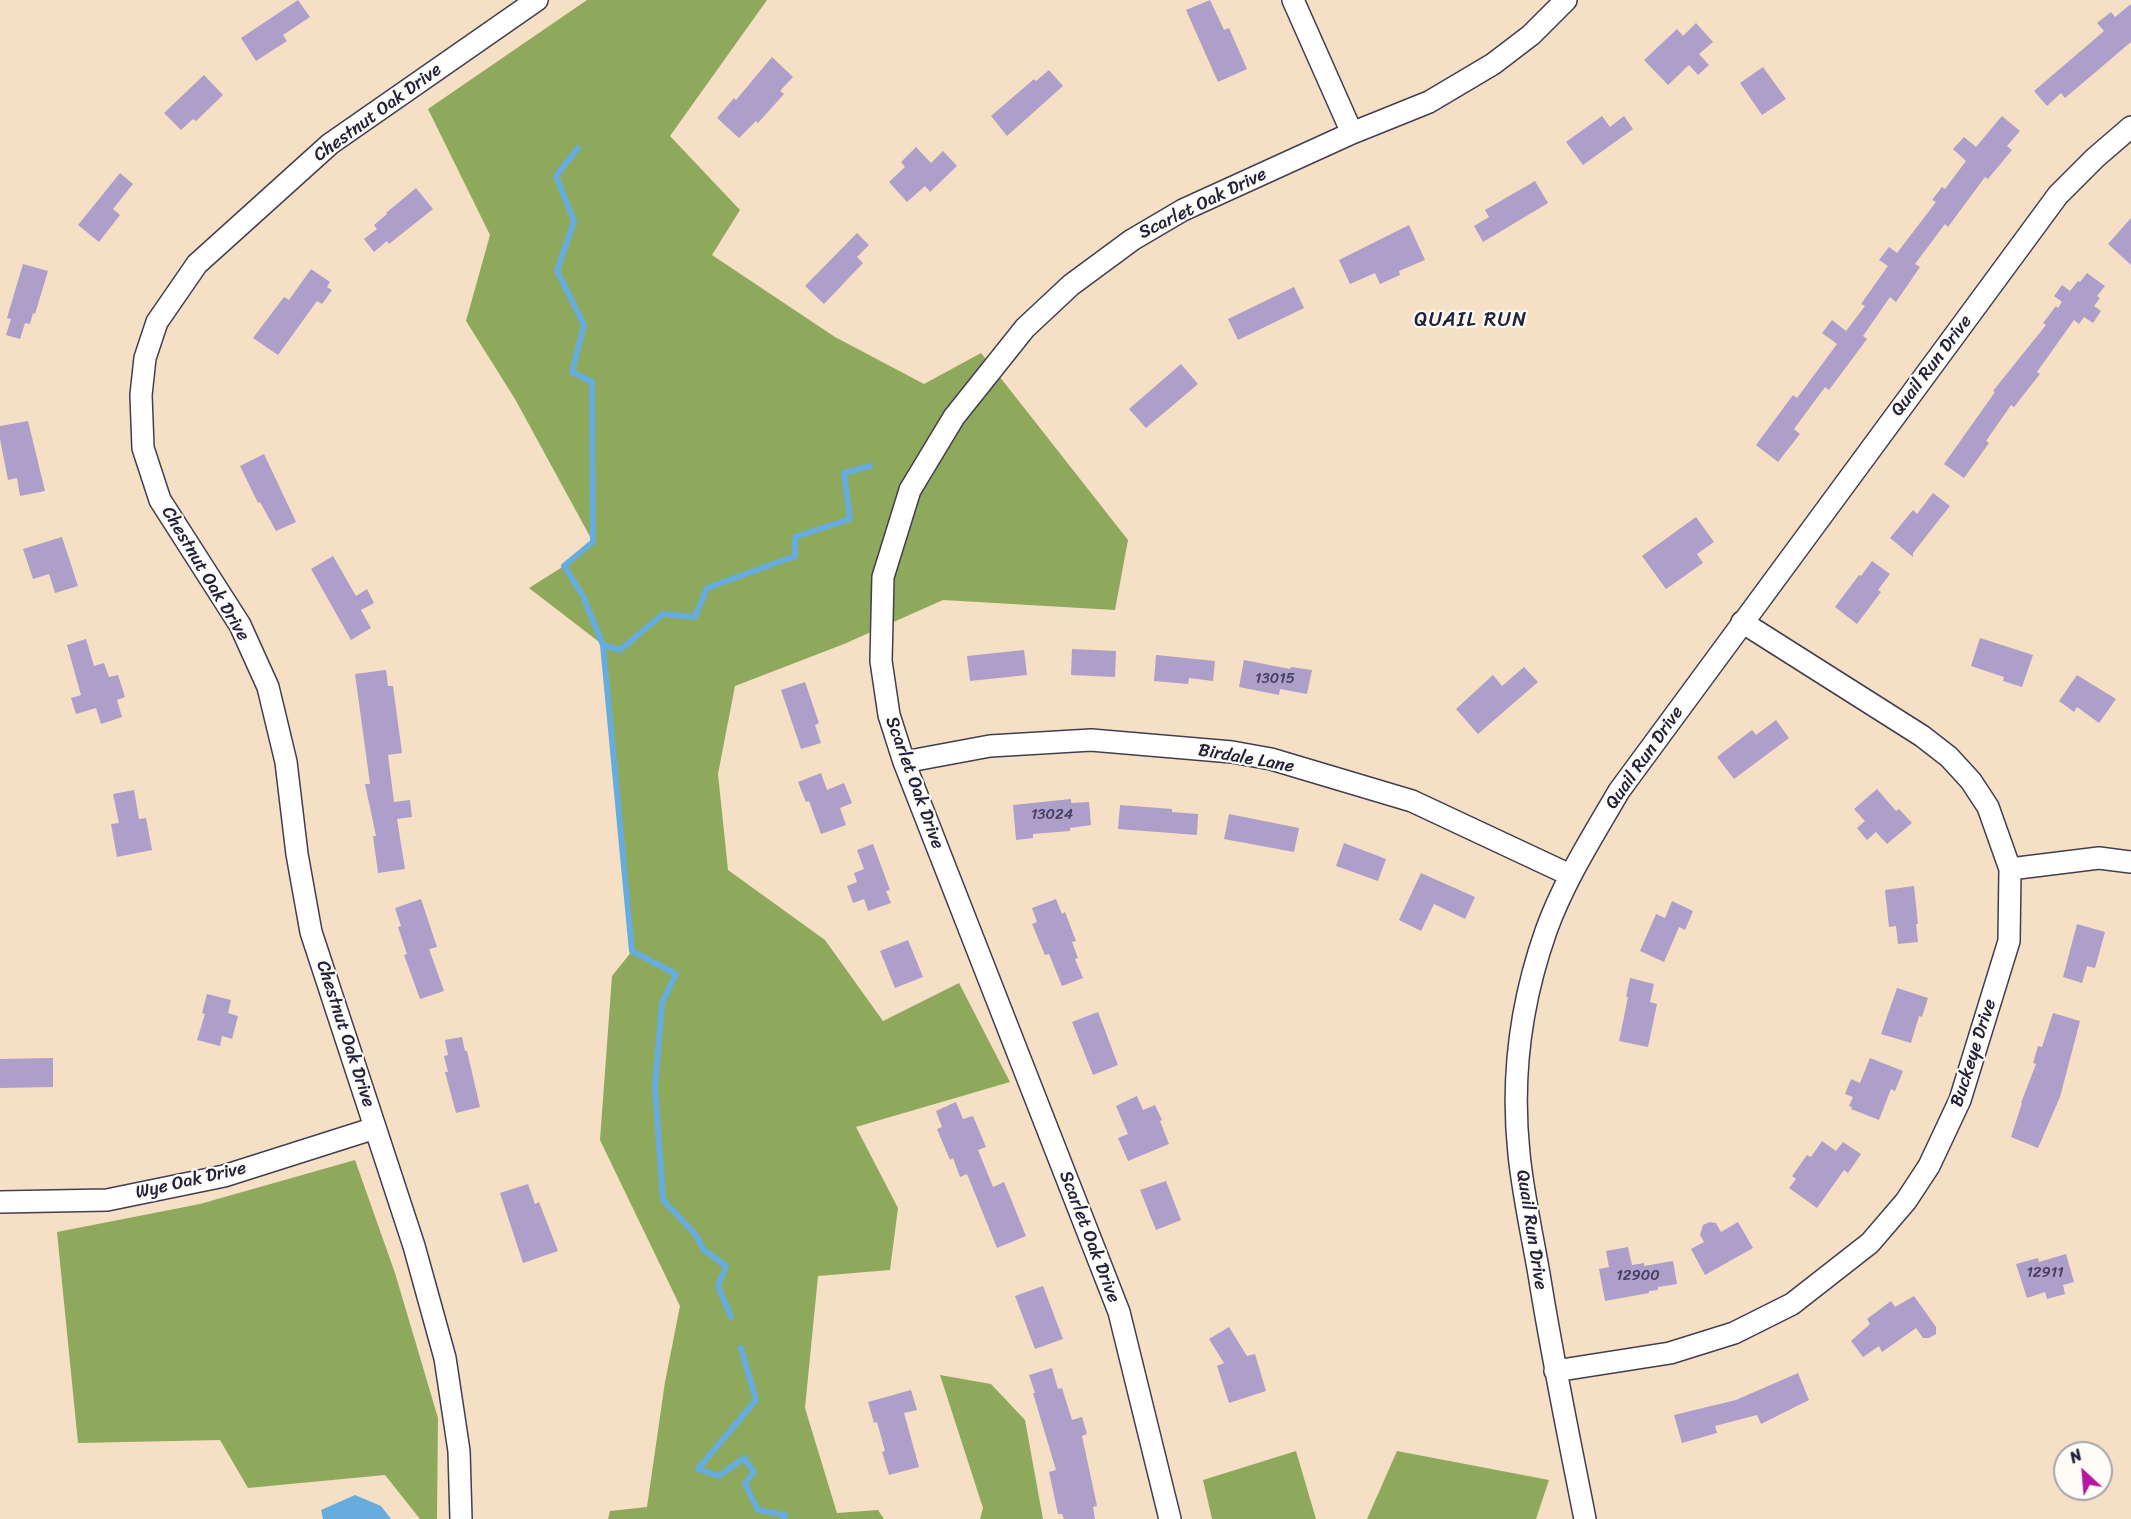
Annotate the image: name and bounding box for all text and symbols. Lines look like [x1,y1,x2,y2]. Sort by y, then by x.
street label: Chestnut Oak Drive [310,59,446,167]
street label: Scarlet Oak Drive [1136,164,1270,244]
district label: QUAIL RUN [1415,309,1527,333]
street label: Quail Run Drive [1887,311,1977,421]
street label: Chestnut Oak Drive [156,503,254,645]
house number: 13015 [1255,670,1295,688]
street label: Quail Run Drive [1602,702,1688,814]
street label: Scarlet Oak Drive [880,714,948,852]
street label: Birdale Lane [1196,740,1296,778]
house number: 13024 [1031,806,1073,824]
street label: Chestnut Oak Drive [311,958,379,1110]
street label: Buckeye Drive [1946,996,2002,1110]
street label: Wye Oak Drive [134,1158,248,1204]
street label: Scarlet Oak Drive [1054,1168,1124,1306]
street label: Quail Run Drive [1511,1169,1551,1291]
house number: 12911 [2026,1264,2064,1282]
house number: 12900 [1616,1267,1660,1285]
north arrow [2053,1441,2113,1501]
text: N [2064,1441,2087,1472]

